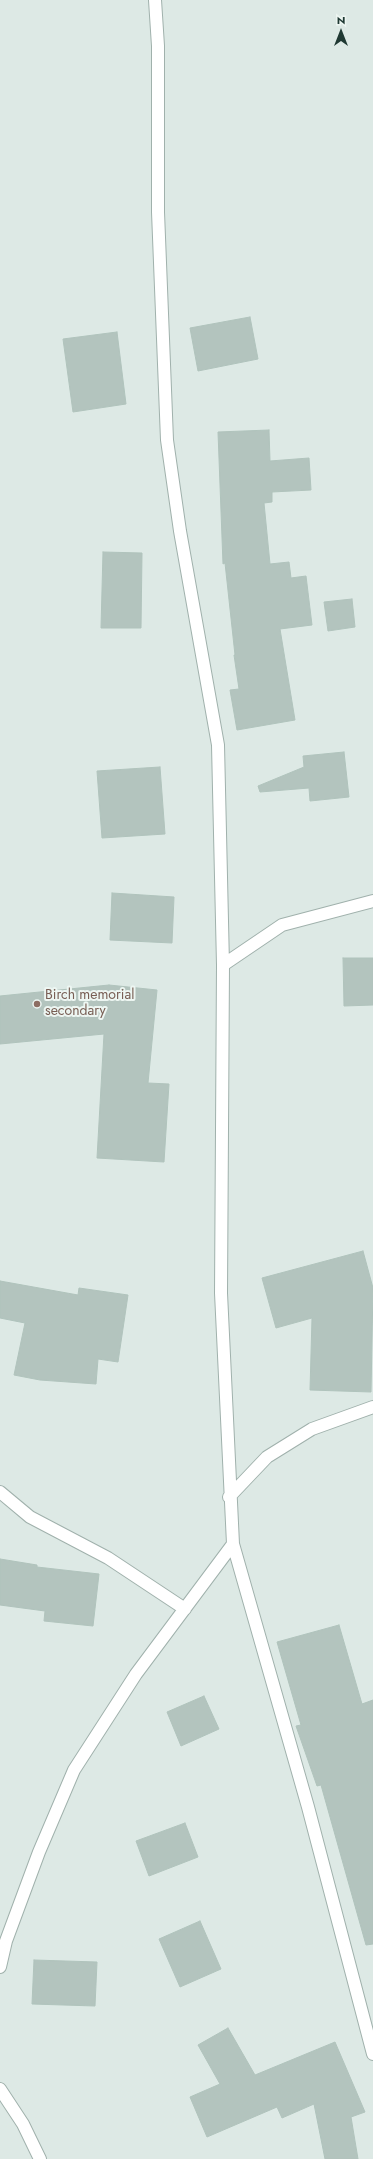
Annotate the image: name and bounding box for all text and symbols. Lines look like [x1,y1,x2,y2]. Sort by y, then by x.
north arrow [321,12,361,52]
text: N [337,12,345,28]
place label: Birch memorial secondary [45,988,134,1020]
marker: Birch memorial secondary [32,999,42,1009]

